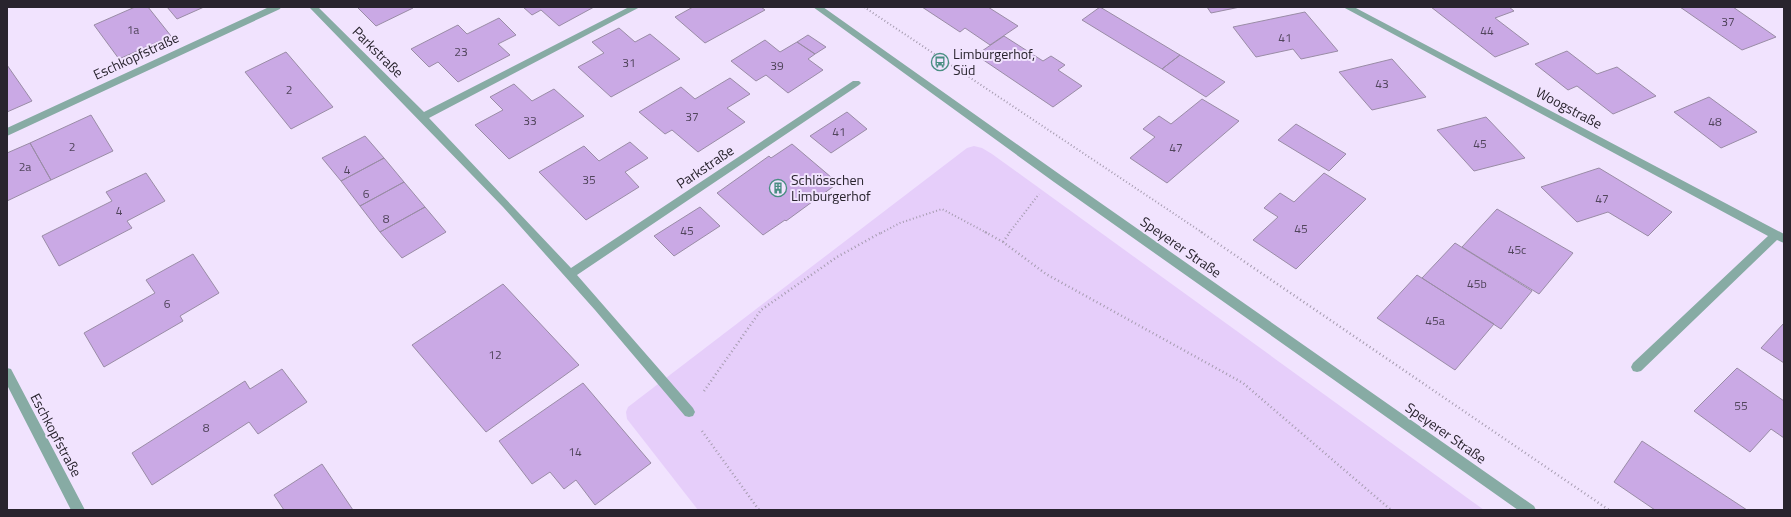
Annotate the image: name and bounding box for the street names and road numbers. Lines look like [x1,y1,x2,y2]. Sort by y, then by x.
street label: Parkstraße [348,21,409,82]
street label: Eschkopfstraße [90,27,182,85]
street label: Woogstraße [1532,81,1606,134]
street label: Parkstraße [672,140,738,194]
street label: Speyerer Straße [1136,211,1226,282]
street label: Eschkopfstraße [26,389,87,480]
street label: Speyerer Straße [1401,397,1491,468]

